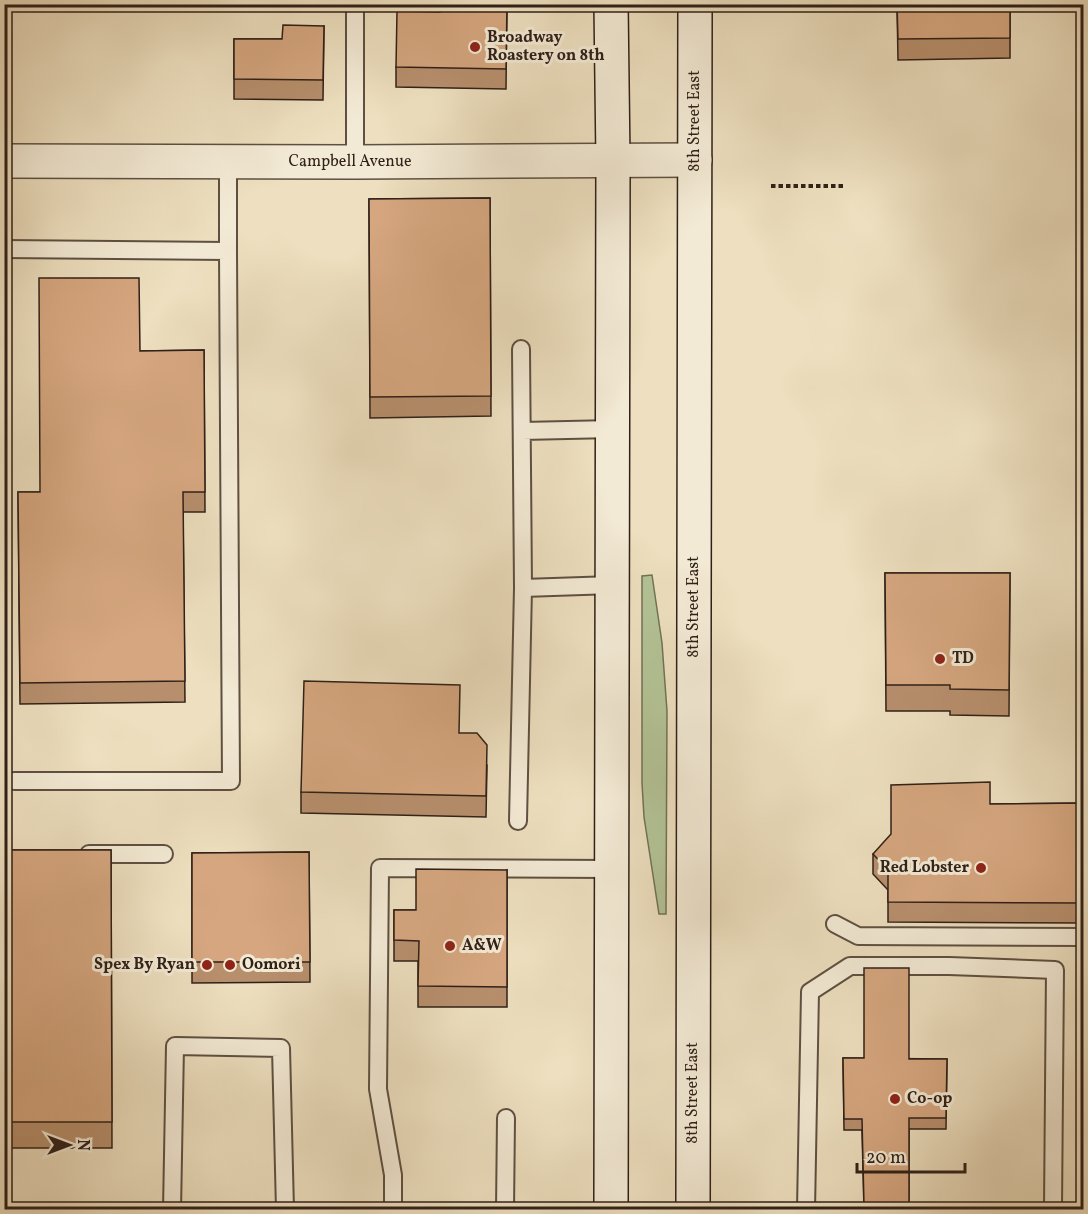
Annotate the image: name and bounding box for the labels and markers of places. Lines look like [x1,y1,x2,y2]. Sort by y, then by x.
place label: Broadway Roastery on 8th [487,27,605,67]
marker: Broadway Roastery on 8th [468,40,482,54]
place label: TD [952,648,974,670]
marker: TD [933,652,947,666]
place label: Red Lobster [880,857,969,879]
marker: Red Lobster [974,861,988,875]
place label: A&W [462,935,502,957]
marker: A&W [443,939,457,953]
place label: Spex By Ryan [94,954,195,976]
place label: Oomori [242,954,301,976]
marker: Spex By Ryan [200,958,214,972]
marker: Oomori [223,958,237,972]
place label: Co-op [907,1088,952,1110]
marker: Co-op [888,1092,902,1106]

